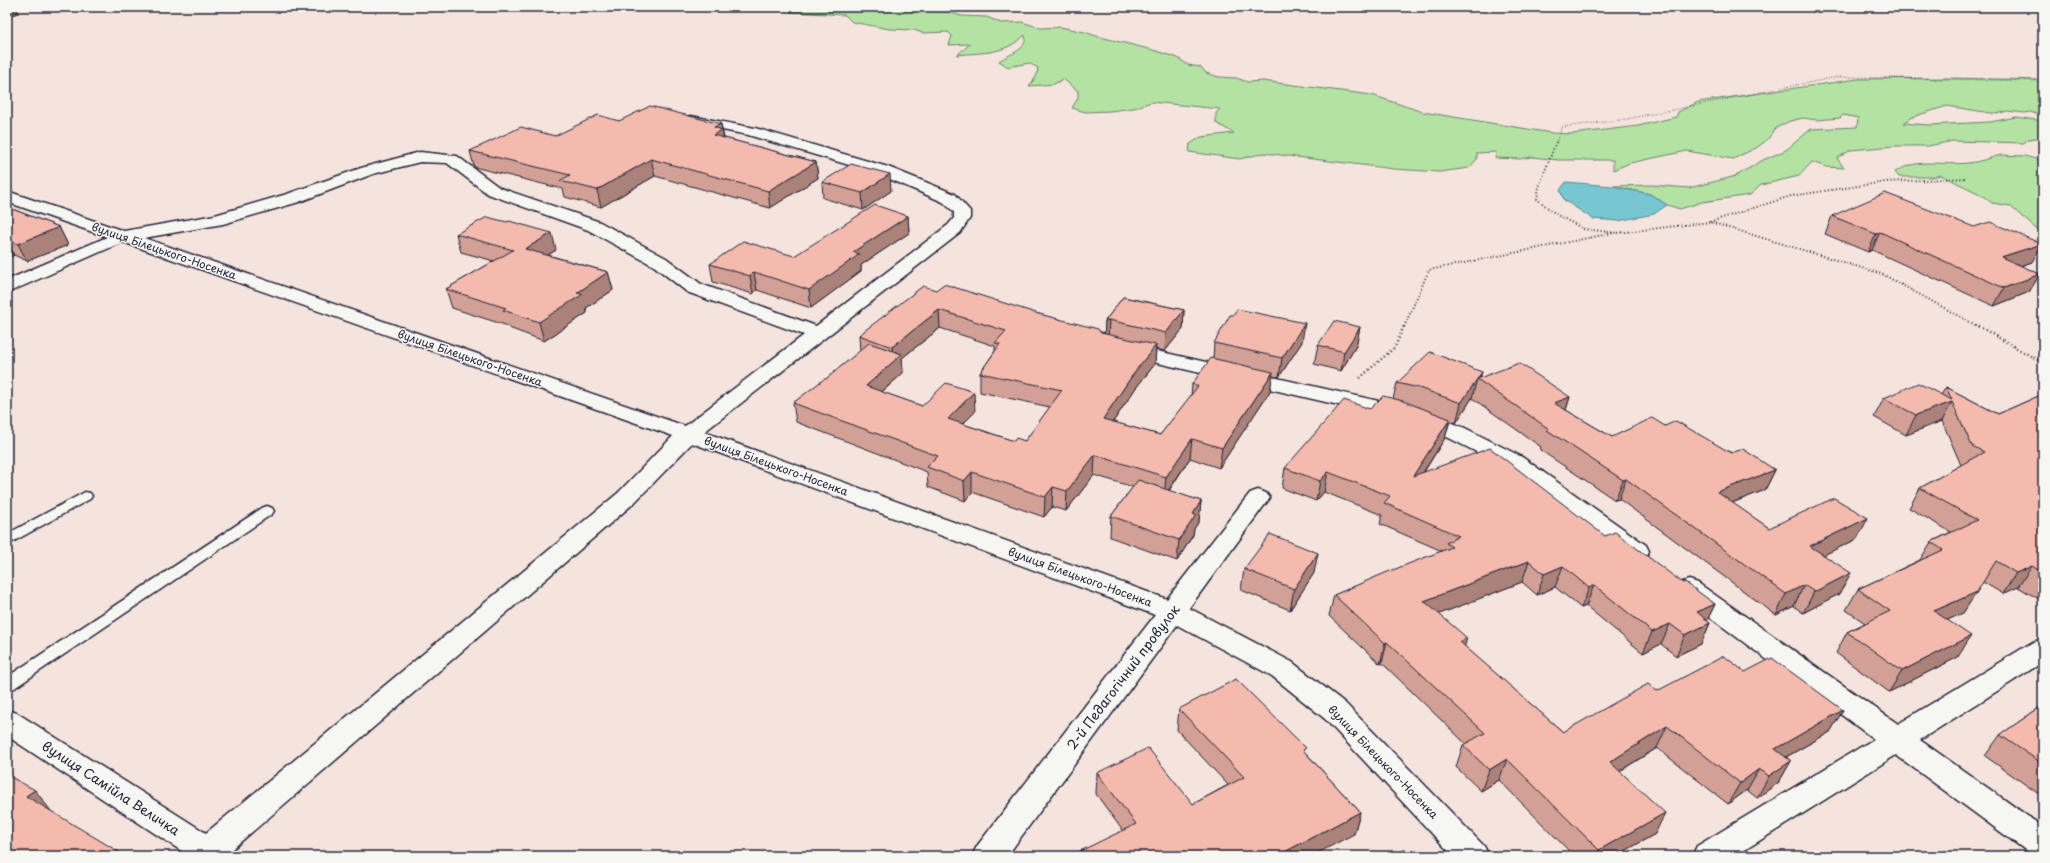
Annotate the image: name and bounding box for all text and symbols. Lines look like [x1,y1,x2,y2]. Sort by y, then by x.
street label: вулиця Білецького-Носенка [90,218,239,283]
street label: вулиця Білецького-Носенка [396,325,545,390]
street label: вулиця Білецького-Носенка [702,432,851,500]
street label: вулиця Білецького-Носенка [1006,543,1155,611]
street label: 2-й Педагогічний провулок [1062,600,1184,753]
street label: вулиця Білецького-Носенка [1324,701,1442,822]
street label: вулиця Самійла Величка [39,736,185,840]

